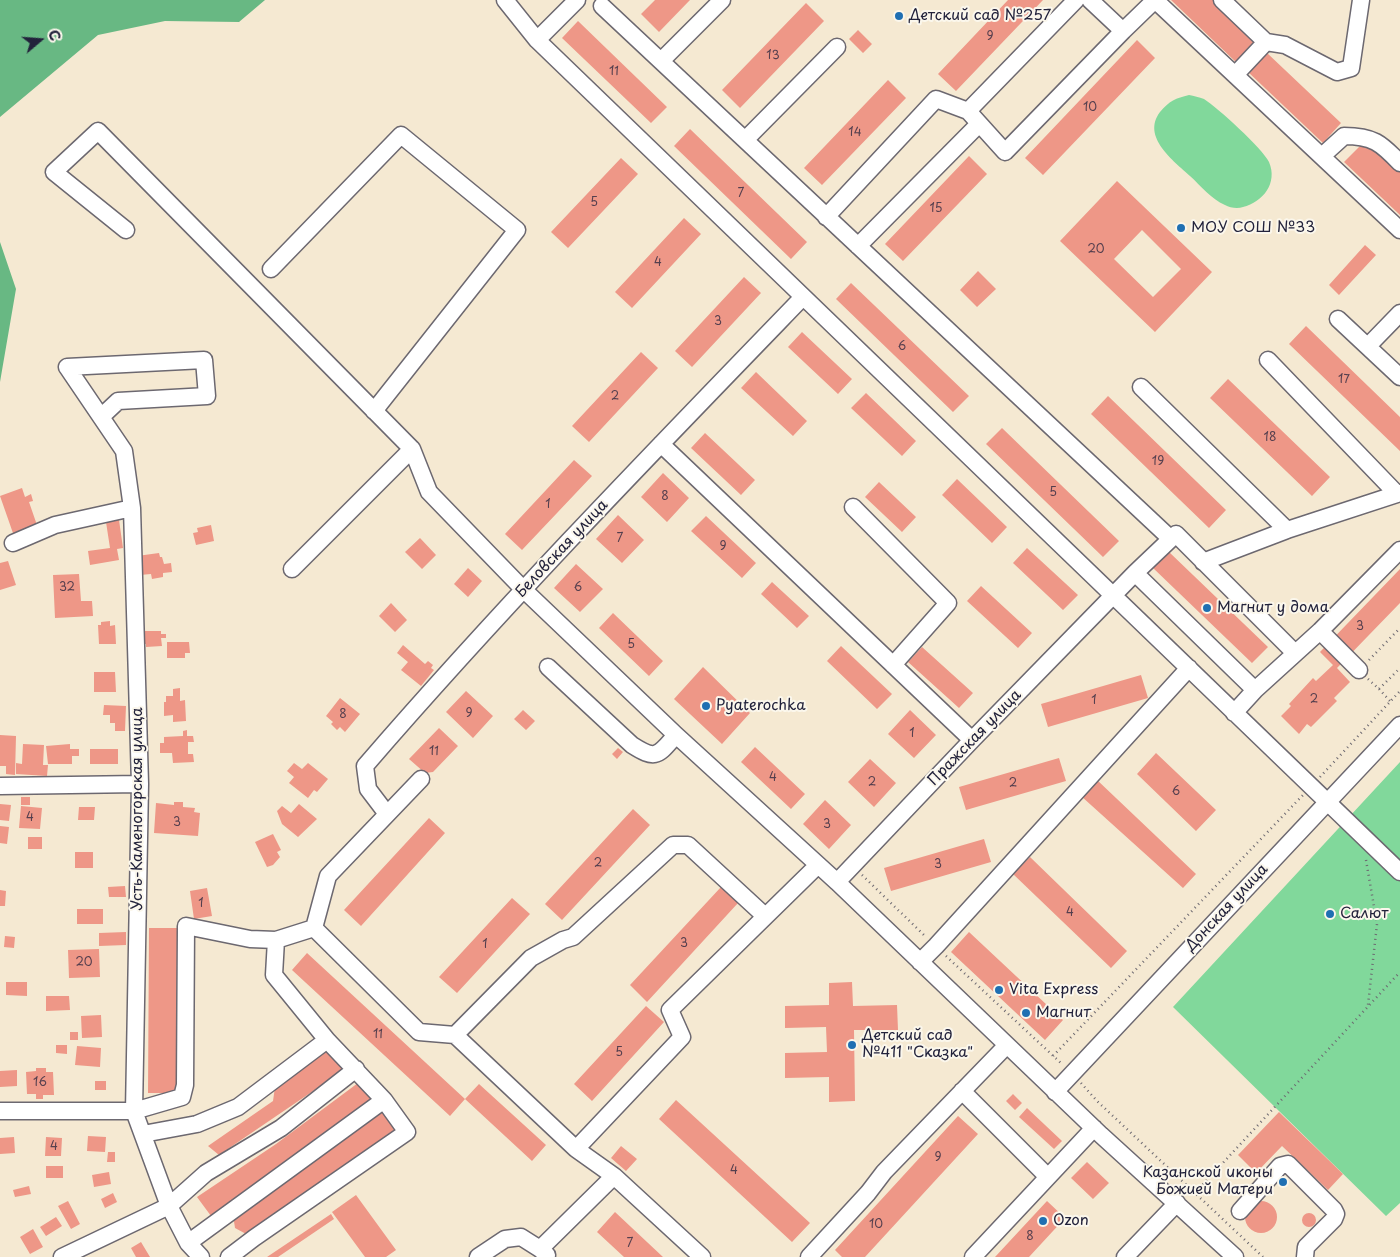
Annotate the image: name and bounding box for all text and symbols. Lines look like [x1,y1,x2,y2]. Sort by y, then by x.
place label: Детский сад №257 [909,7,1051,25]
marker: Детский сад №257 [893,10,905,22]
north arrow [15,15,65,65]
text: С [43,27,66,43]
house number: 9 [986,30,994,44]
house number: 13 [766,49,780,63]
house number: 11 [609,65,619,79]
house number: 10 [1083,101,1097,115]
house number: 14 [848,126,862,140]
house number: 7 [738,187,744,201]
house number: 5 [590,196,598,210]
house number: 15 [929,202,943,216]
place label: МОУ СОШ №33 [1191,219,1315,237]
marker: МОУ СОШ №33 [1175,222,1187,234]
house number: 20 [1087,243,1105,257]
house number: 4 [654,256,662,270]
house number: 3 [714,315,722,329]
house number: 6 [898,340,906,354]
house number: 17 [1338,373,1350,387]
house number: 2 [611,390,619,404]
house number: 18 [1264,431,1276,445]
house number: 19 [1152,455,1164,469]
house number: 5 [1049,486,1057,500]
house number: 8 [661,490,669,504]
street label: Беловская улица [512,496,612,602]
house number: 1 [545,498,551,512]
house number: 7 [617,532,623,546]
house number: 9 [719,540,727,554]
house number: 32 [59,581,75,595]
house number: 6 [574,581,582,595]
place label: Магнит у дома [1217,599,1329,617]
marker: Магнит у дома [1201,602,1213,614]
house number: 3 [1356,620,1364,634]
house number: 5 [627,638,635,652]
street label: Пражская улица [925,686,1025,790]
house number: 2 [1310,693,1318,707]
house number: 1 [1091,694,1097,708]
place label: Pyaterochka [716,697,805,715]
marker: Pyaterochka [700,700,712,712]
street label: Усть-Каменогорская улица [129,707,147,911]
house number: 9 [465,707,473,721]
house number: 8 [339,708,347,722]
house number: 1 [909,727,915,741]
house number: 11 [429,745,439,759]
house number: 4 [769,771,777,785]
house number: 2 [868,776,876,790]
house number: 2 [1009,777,1017,791]
house number: 6 [1172,785,1180,799]
house number: 4 [26,811,34,825]
house number: 3 [173,816,181,830]
house number: 3 [823,818,831,832]
house number: 2 [594,857,602,871]
house number: 3 [934,858,942,872]
street label: Донская улица [1182,861,1272,955]
house number: 1 [198,897,204,911]
place label: Салют [1340,905,1388,923]
house number: 4 [1066,906,1074,920]
marker: Салют [1324,908,1336,920]
house number: 3 [680,937,688,951]
house number: 1 [482,938,488,952]
house number: 20 [75,956,93,970]
place label: Vita Express [1009,981,1098,999]
marker: Vita Express [993,984,1005,996]
place label: Магнит [1036,1004,1091,1022]
marker: Магнит [1020,1007,1032,1019]
place label: Детский сад №411 "Сказка" [862,1027,973,1062]
house number: 11 [373,1028,383,1042]
marker: Детский сад №411 "Сказка" [846,1039,858,1051]
house number: 5 [615,1046,623,1060]
house number: 16 [33,1076,47,1090]
house number: 4 [50,1140,58,1154]
house number: 9 [934,1151,942,1165]
house number: 4 [730,1164,738,1178]
place label: Казанской иконы Божией Матери [1143,1164,1273,1199]
marker: Казанской иконы Божией Матери [1277,1176,1289,1188]
place label: Ozon [1053,1212,1089,1230]
marker: Ozon [1037,1215,1049,1227]
house number: 10 [869,1218,883,1232]
house number: 8 [1026,1230,1034,1244]
house number: 7 [627,1237,633,1251]

